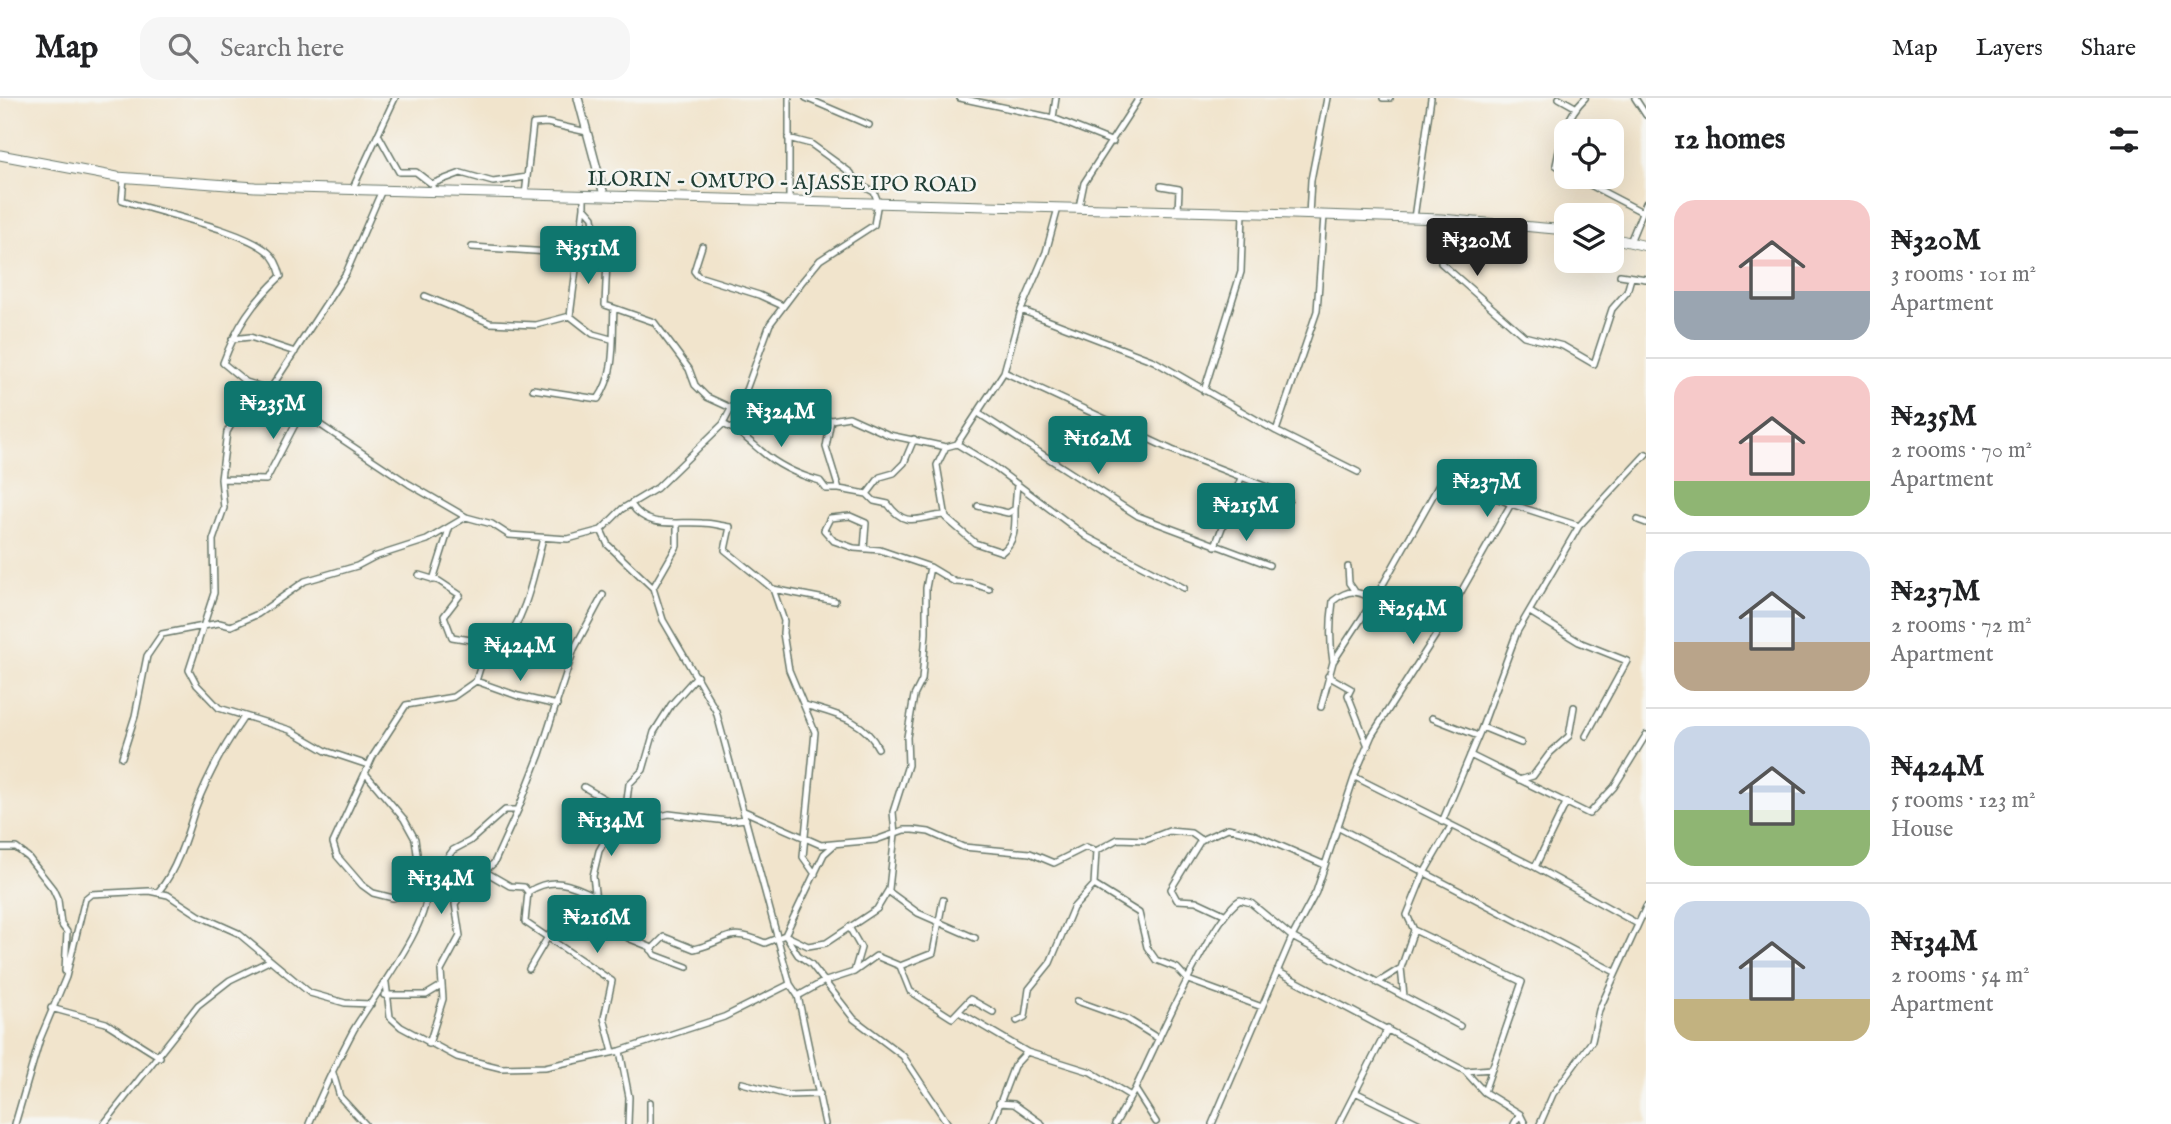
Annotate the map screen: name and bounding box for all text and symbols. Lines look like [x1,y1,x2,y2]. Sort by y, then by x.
search box [140,17,630,80]
text: Map [35,27,98,69]
icon: search [164,29,202,67]
text: Search here [220,32,344,65]
text: Map [1892,33,1938,64]
text: Layers [1976,33,2043,64]
text: Share [2081,33,2136,64]
map controls [1554,119,1624,273]
button: locate [1554,119,1624,189]
text: 12 homes [1674,121,1785,159]
icon: filters [2105,121,2143,159]
street label: ILORIN - OMUPO - AJASSE IPO ROAD [587,166,977,200]
button: layers [1554,203,1624,273]
pin: ₦320M [1428,218,1526,278]
text: ₦320M [1891,222,1981,260]
pin: ₦351M [539,226,637,286]
text: ₦320M [1443,226,1511,255]
icon: home [1730,228,1814,312]
text: ₦351M [556,234,620,263]
text: 3 rooms · 101 m² [1891,260,2036,289]
text: Apartment [1891,289,1994,318]
pin: ₦235M [224,382,322,441]
text: ₦235M [240,389,306,418]
pin: ₦324M [732,390,830,449]
text: ₦324M [747,397,815,426]
text: ₦235M [1891,398,1977,436]
icon: home [1730,404,1814,488]
pin: ₦162M [1049,416,1147,476]
text: ₦162M [1064,424,1132,453]
text: 2 rooms · 70 m² [1891,436,2032,465]
pin: ₦237M [1438,460,1536,519]
text: Apartment [1891,465,1994,494]
text: ₦237M [1453,467,1521,496]
pin: ₦215M [1197,484,1295,543]
text: ₦215M [1213,491,1279,520]
text: ₦237M [1891,573,1980,611]
icon: home [1730,579,1814,663]
pin: ₦254M [1364,587,1462,646]
text: ₦254M [1379,594,1447,623]
text: 2 rooms · 72 m² [1891,611,2032,640]
pin: ₦424M [471,624,569,683]
text: ₦424M [484,631,556,660]
text: Apartment [1891,640,1994,669]
text: ₦424M [1891,748,1984,786]
icon: home [1730,754,1814,838]
text: 5 rooms · 123 m² [1891,786,2036,815]
pin: ₦134M [562,798,660,858]
text: ₦134M [578,806,644,835]
text: House [1891,815,1953,844]
pin: ₦134M [392,856,490,916]
text: ₦134M [408,864,474,893]
pin: ₦216M [548,896,646,955]
text: ₦216M [563,903,631,932]
text: ₦134M [1891,923,1978,961]
icon: home [1730,929,1814,1013]
text: 2 rooms · 54 m² [1891,961,2030,990]
text: Apartment [1891,990,1994,1019]

